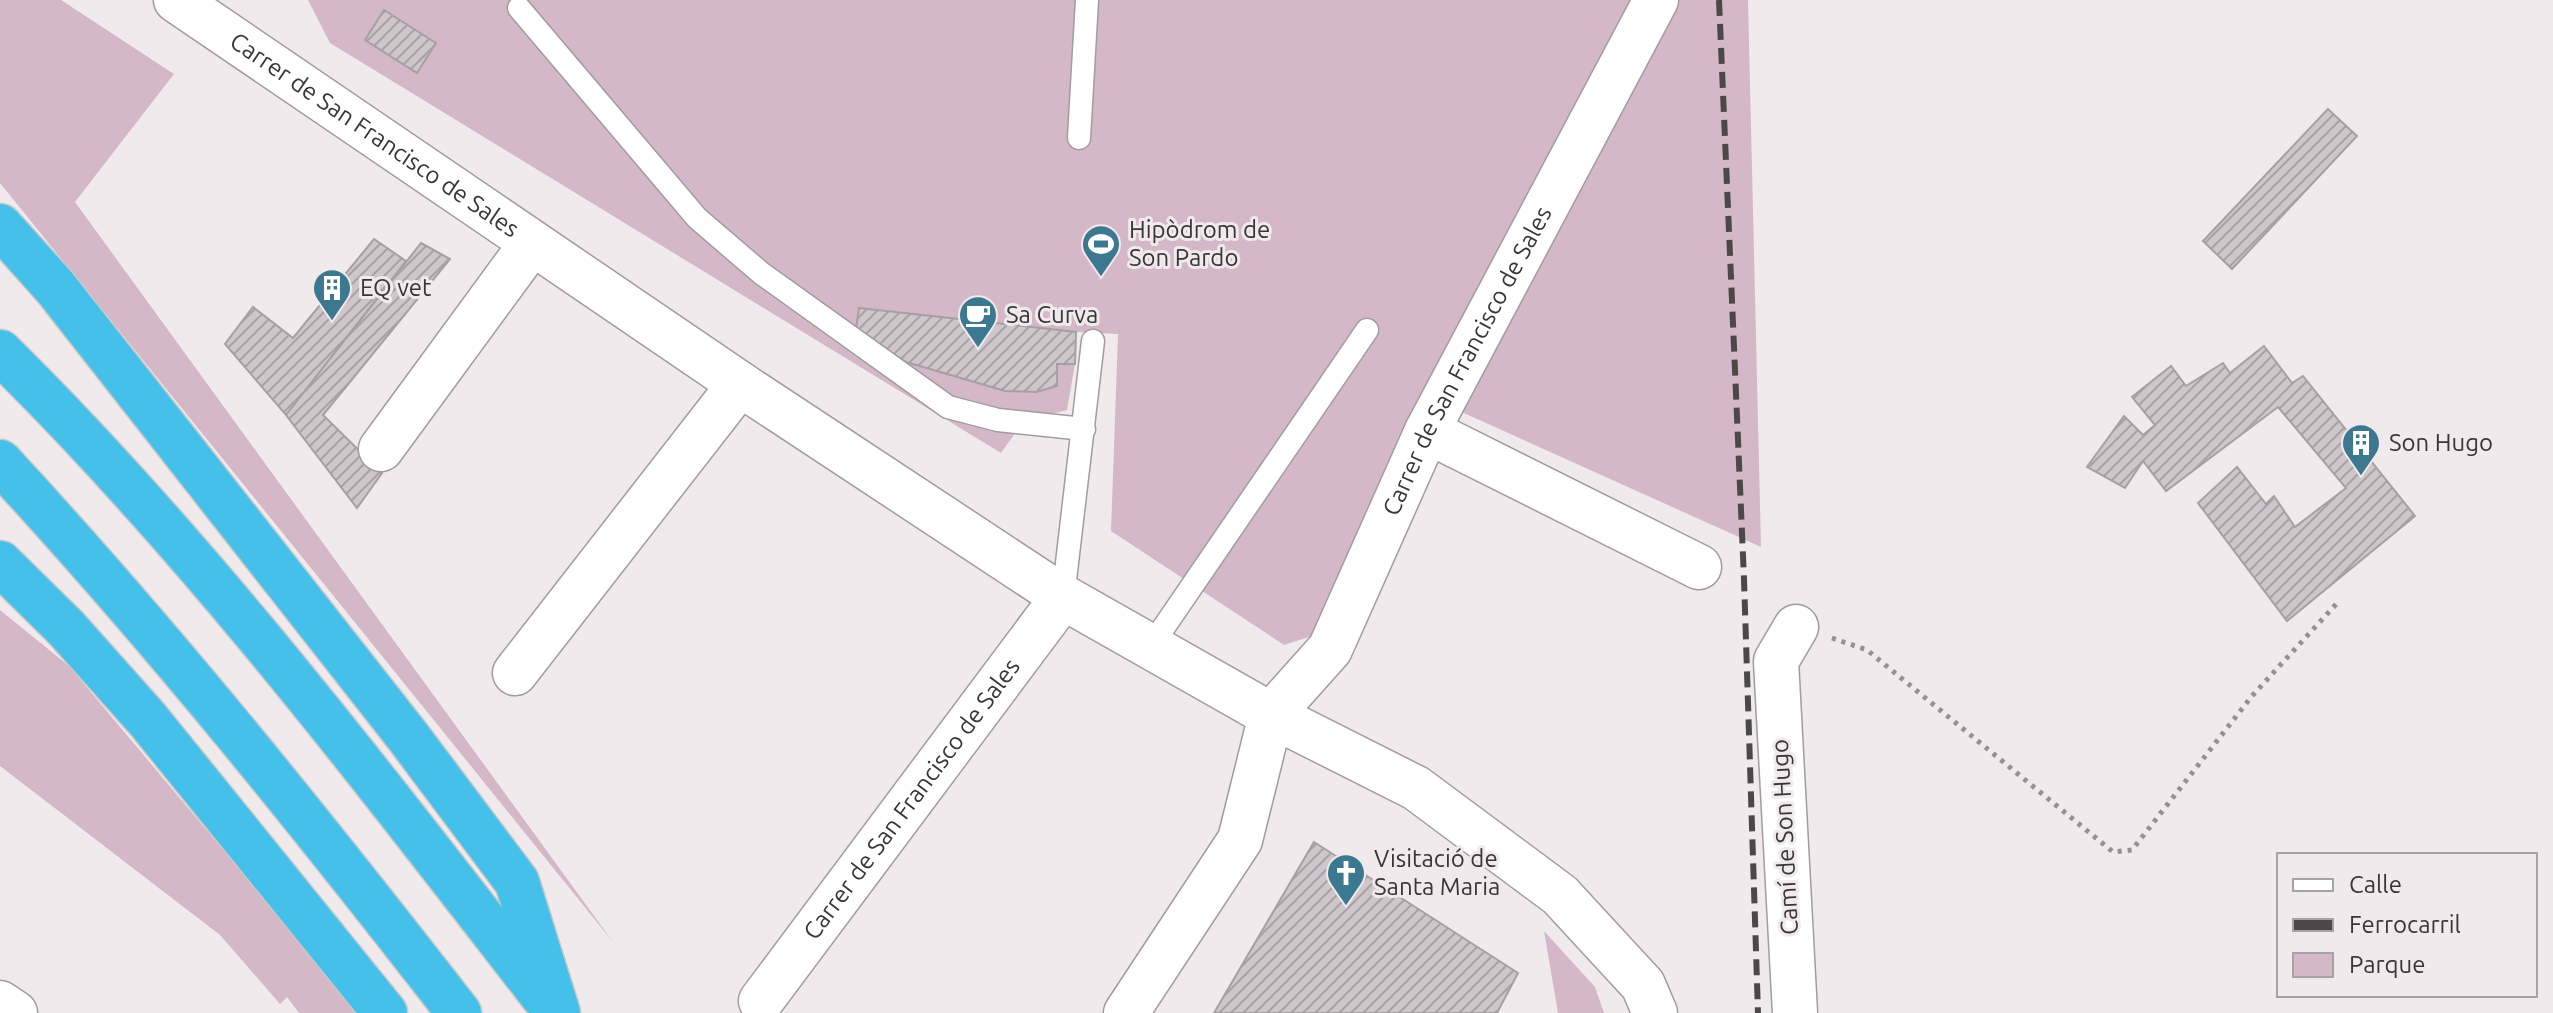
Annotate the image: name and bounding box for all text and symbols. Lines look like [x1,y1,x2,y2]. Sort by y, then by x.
street label: Carrer de San Francisco de Sales [225,27,524,242]
street label: Carrer de San Francisco de Sales [1377,202,1557,520]
place label: Hipòdrom de Son Pardo [1129,216,1270,271]
sports icon: Hipòdrom de Son Pardo [1080,223,1122,278]
building icon: EQ vet [311,267,353,322]
place label: EQ vet [360,274,432,301]
cafe icon: Sa Curva [957,294,999,349]
place label: Sa Curva [1006,301,1098,328]
building icon: Son Hugo [2340,422,2382,477]
place label: Son Hugo [2389,429,2493,456]
street label: Carrer de San Francisco de Sales [798,653,1025,944]
street label: Camí de Son Hugo [1766,738,1803,936]
place label: Visitació de Santa Maria [1374,845,1500,900]
church icon: Visitació de Santa Maria [1325,852,1367,907]
legend [2277,853,2537,997]
text: Calle [2349,871,2402,898]
text: Ferrocarril [2349,911,2461,938]
text: Parque [2349,951,2426,978]

